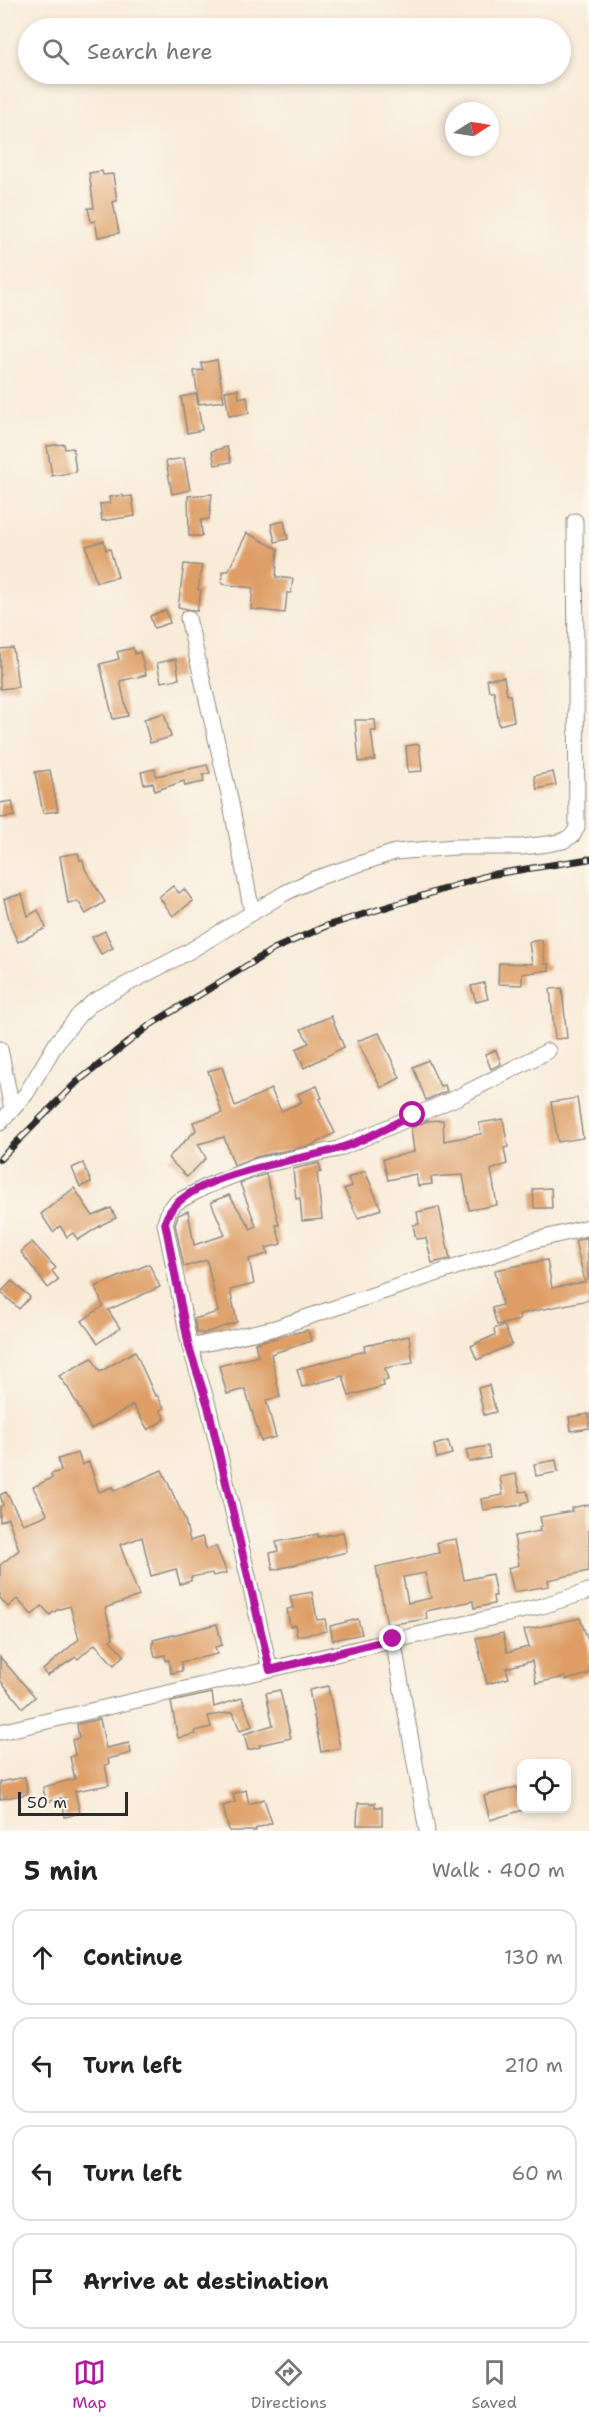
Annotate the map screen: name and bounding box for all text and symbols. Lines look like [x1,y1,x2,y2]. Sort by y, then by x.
search box [18,18,571,84]
icon: search [39,35,72,68]
text: Search here [87,37,213,66]
north arrow [445,102,499,156]
route start [399,1101,425,1127]
route end [379,1625,405,1651]
map controls [517,1759,571,1813]
button: locate [517,1759,571,1813]
scale bar [18,1789,128,1816]
text: 50 m [27,1792,67,1813]
text: 5 min [24,1853,98,1888]
text: Walk · 400 m [432,1857,565,1883]
icon: ahead [26,1941,59,1974]
text: Continue [83,1943,183,1972]
text: 130 m [504,1944,563,1970]
icon: left [26,2049,59,2082]
text: Turn left [83,2051,182,2080]
text: 210 m [504,2052,563,2078]
icon: left [26,2157,59,2190]
text: Turn left [83,2159,182,2188]
text: 60 m [511,2160,563,2186]
icon: arrive [26,2265,59,2298]
text: Arrive at destination [83,2267,329,2296]
tab: Map [72,2356,106,2413]
tab: Directions [251,2356,327,2413]
tab: Saved [471,2356,517,2413]

